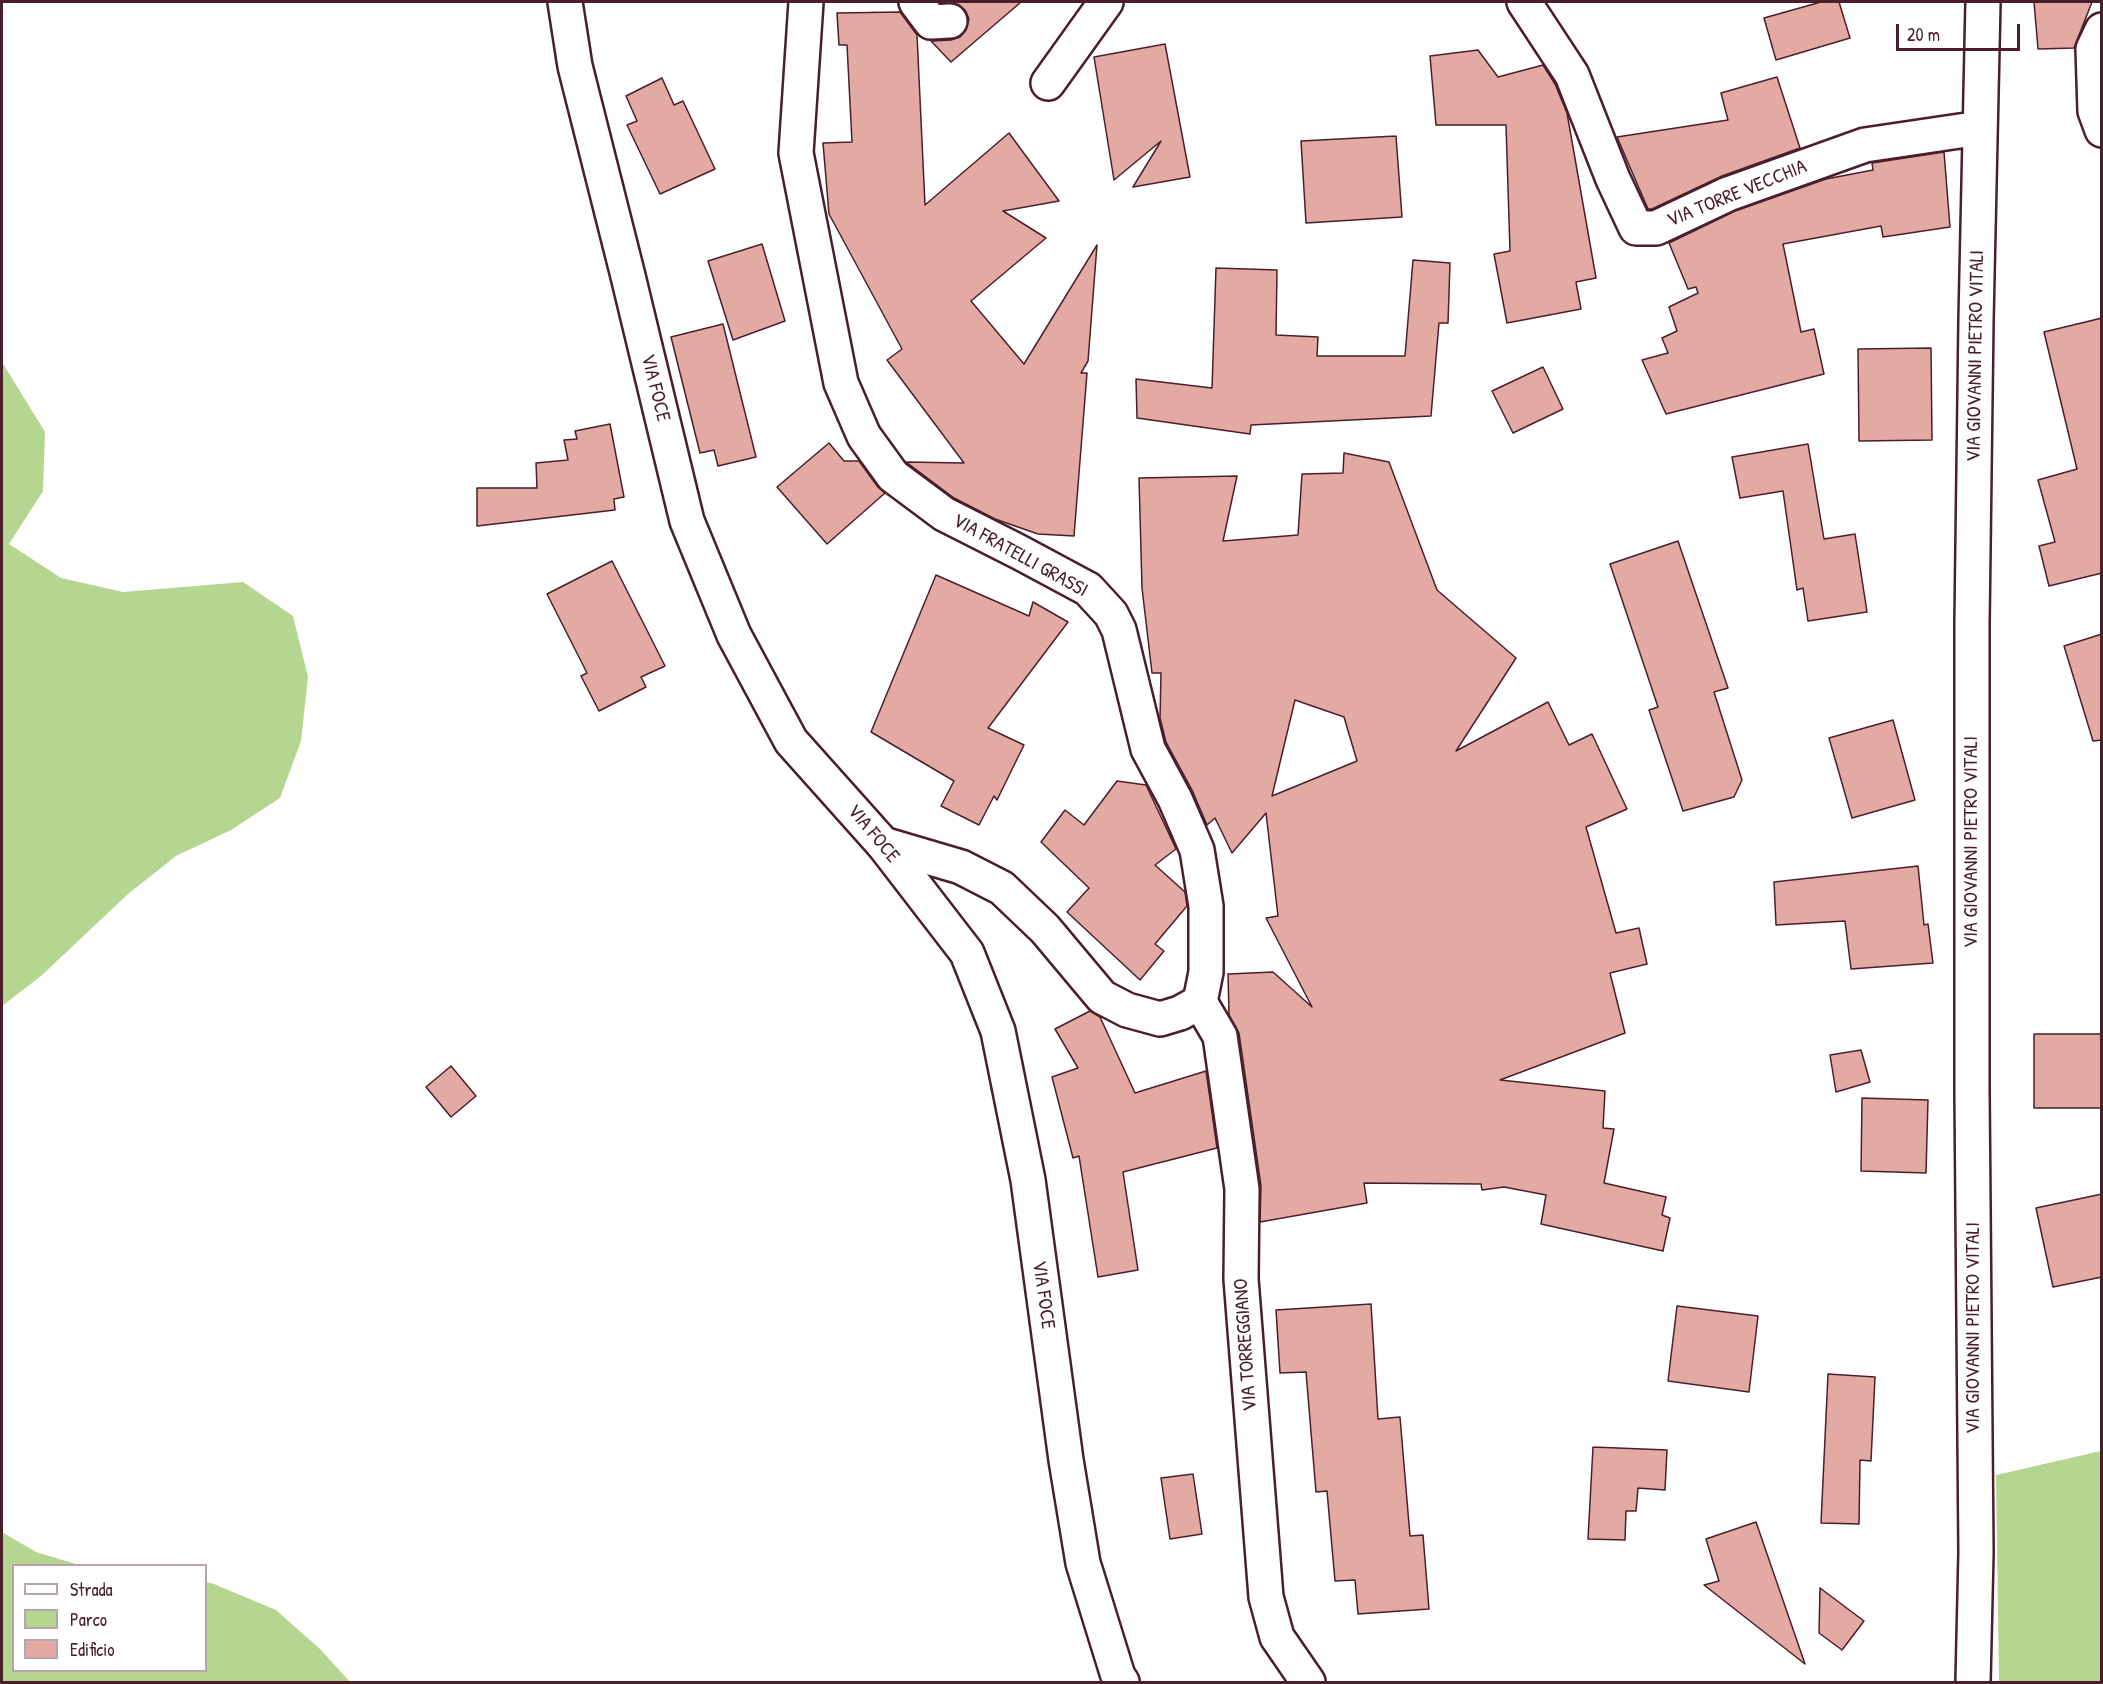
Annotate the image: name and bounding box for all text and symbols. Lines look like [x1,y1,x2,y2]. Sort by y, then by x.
scale bar [1899,12,2024,50]
text: 20 m [1907,22,1940,47]
street label: VIA TORRE VECCHIA [1664,155,1810,233]
street label: VIA GIOVANNI PIETRO VITALI [1962,250,1990,462]
street label: VIA FOCE [635,352,675,424]
street label: VIA FRATELLI GRASSI [948,509,1092,603]
street label: VIA GIOVANNI PIETRO VITALI [1960,736,1984,948]
street label: VIA FOCE [842,800,904,868]
street label: VIA GIOVANNI PIETRO VITALI [1962,1222,1986,1434]
street label: VIA FOCE [1026,1259,1060,1331]
street label: VIA TORREGGIANO [1229,1278,1263,1412]
legend [12,1564,207,1672]
text: Strada [70,1577,113,1602]
text: Parco [70,1607,107,1632]
text: Edificio [70,1637,114,1662]

